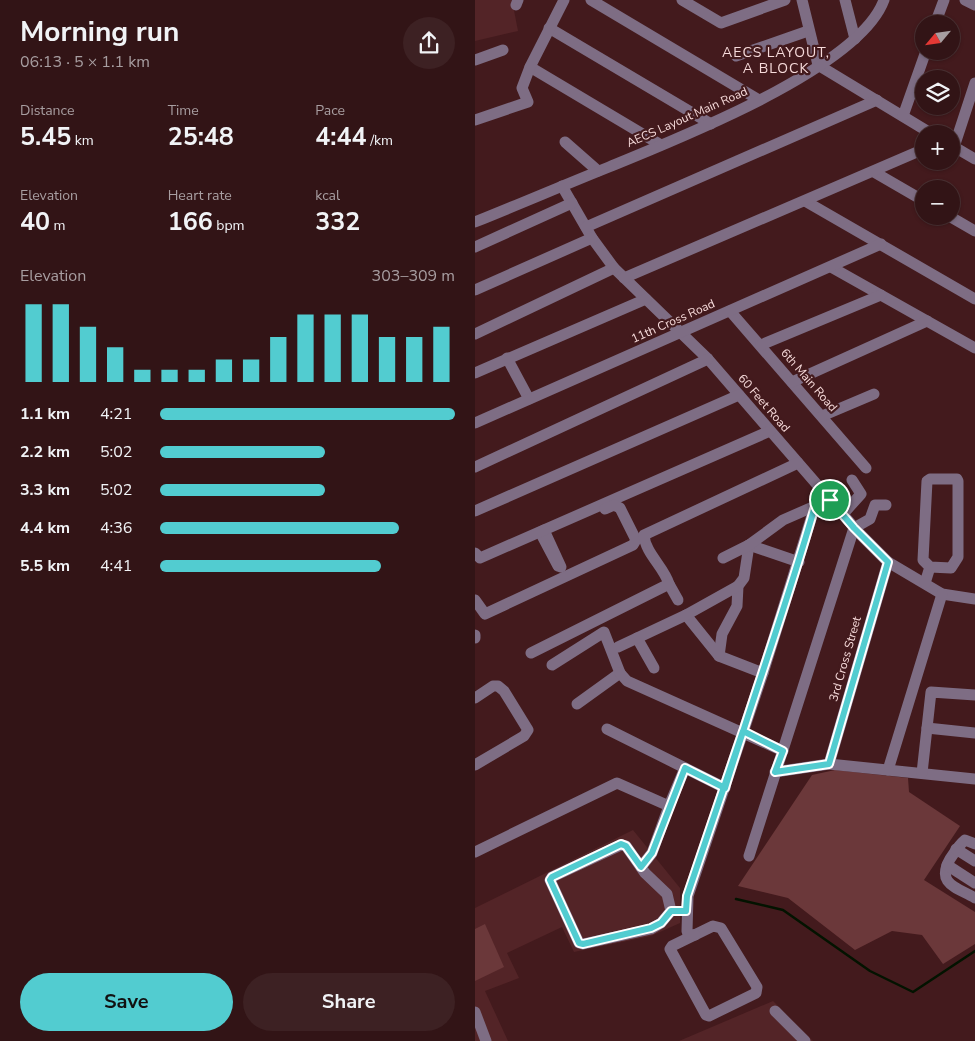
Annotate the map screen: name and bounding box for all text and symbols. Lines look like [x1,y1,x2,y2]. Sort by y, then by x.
text: Morning run [20,13,179,51]
north arrow [915,15,960,60]
map controls [915,15,960,225]
button: share [403,17,455,69]
district label: AECS LAYOUT, A BLOCK [722,43,830,78]
text: 06:13 · 5 × 1.1 km [20,51,150,73]
button: layers [915,70,960,115]
street label: AECS Layout Main Road [624,83,750,151]
text: Distance [20,101,74,120]
text: Time [168,101,199,120]
text: Pace [315,101,345,120]
text: 5.45 [20,120,71,154]
text: 25:48 [168,120,234,154]
text: 4:44 [315,120,367,154]
button: + [915,125,960,170]
text: km [71,131,94,150]
text: /km [367,131,393,150]
button: − [915,180,960,225]
text: Elevation [20,186,78,205]
text: Heart rate [168,186,232,205]
text: kcal [315,186,340,205]
text: 40 [20,205,50,239]
text: 166 [168,205,213,239]
text: 332 [315,205,360,239]
text: m [50,216,66,235]
text: bpm [213,216,245,235]
text: Elevation [20,265,86,287]
text: 303–309 m [372,265,455,287]
street label: 11th Cross Road [629,295,717,347]
street label: 6th Main Road [777,345,841,415]
street label: 60 Feet Road [734,371,794,435]
text: 1.1 km [20,403,70,425]
text: 4:21 [100,403,132,425]
text: 2.2 km [20,441,70,463]
text: 5:02 [100,441,132,463]
text: 3.3 km [20,479,70,501]
text: 5:02 [100,479,132,501]
pin [809,479,851,521]
icon: arrive [816,486,844,514]
text: 4.4 km [20,517,70,539]
text: 4:36 [100,517,132,539]
text: 5.5 km [20,555,70,577]
text: 4:41 [100,555,132,577]
street label: 3rd Cross Street [825,614,865,703]
button: Save [20,973,233,1031]
button: Share [243,973,455,1031]

